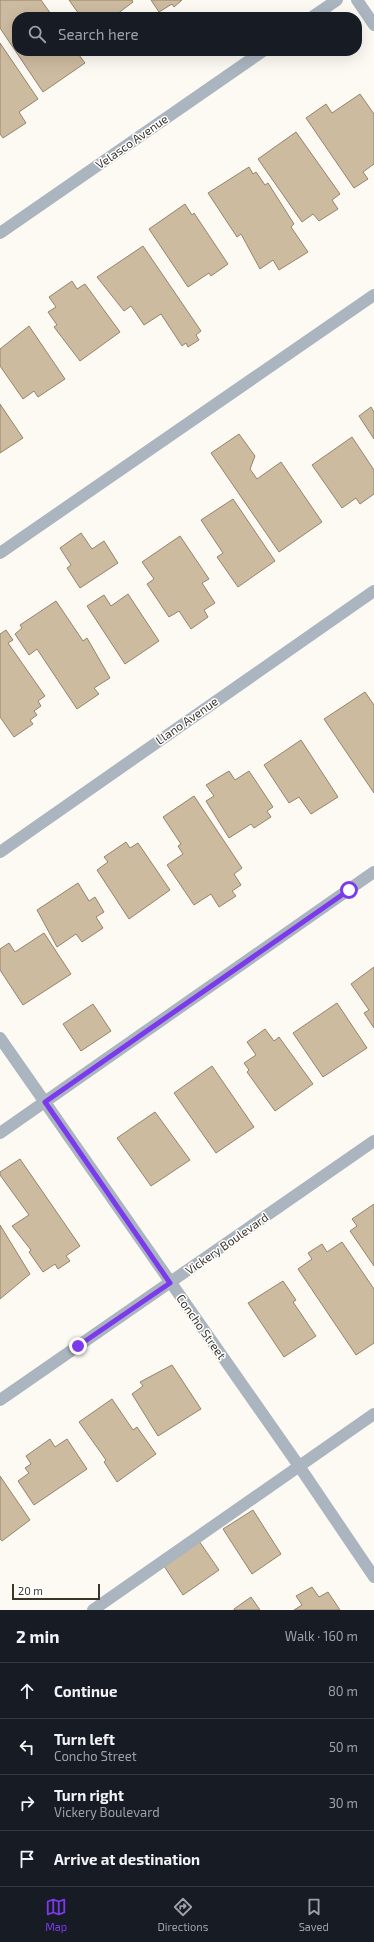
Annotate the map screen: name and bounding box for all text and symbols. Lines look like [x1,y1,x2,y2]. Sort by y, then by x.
search box [12,12,362,56]
icon: search [26,23,48,45]
text: Search here [58,25,139,43]
street label: Velasco Avenue [93,111,170,171]
street label: Llano Avenue [153,694,220,747]
route start [340,881,358,899]
street label: Vickery Boulevard [182,1209,270,1277]
street label: Concho Street [174,1291,230,1362]
route end [69,1337,87,1355]
scale bar [12,1582,100,1601]
text: 20 m [18,1584,43,1597]
text: 2 min [16,1626,59,1646]
text: Walk · 160 m [285,1628,358,1644]
icon: ahead [16,1680,38,1702]
text: Continue [54,1682,117,1700]
text: 80 m [328,1683,358,1699]
text: Turn left [54,1730,115,1748]
icon: left [16,1736,38,1758]
text: 50 m [329,1739,358,1755]
text: Concho Street [54,1748,137,1764]
text: Turn right [54,1786,124,1804]
icon: right [16,1792,38,1814]
text: 30 m [329,1795,358,1811]
text: Vickery Boulevard [54,1804,160,1820]
icon: arrive [16,1848,38,1870]
text: Arrive at destination [54,1850,200,1868]
tab: Map [45,1896,67,1933]
tab: Directions [158,1896,208,1933]
tab: Saved [299,1896,329,1933]

